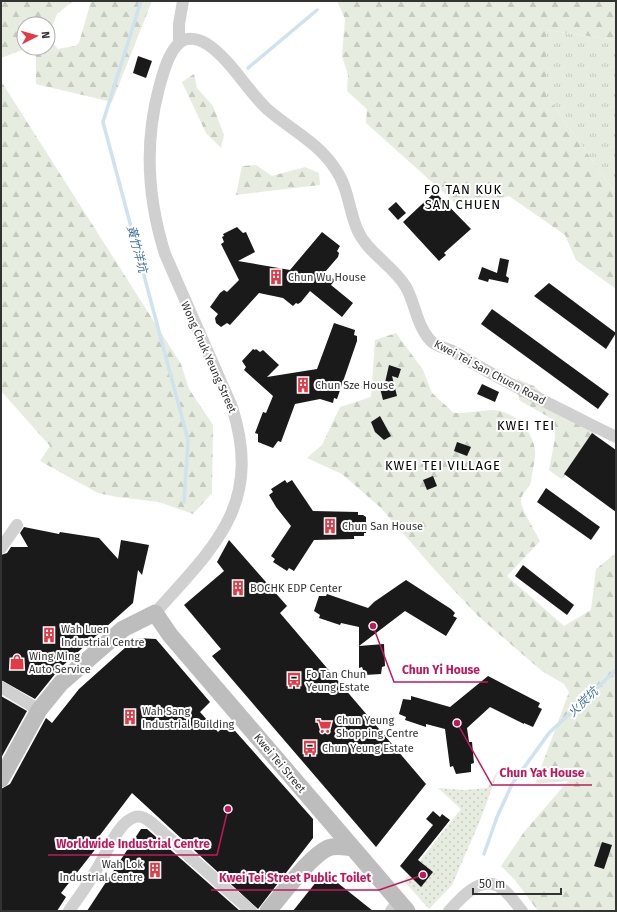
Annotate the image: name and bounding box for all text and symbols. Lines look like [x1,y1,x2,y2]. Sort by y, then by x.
north arrow [16,16,56,56]
text: N [39,31,52,39]
district label: FO TAN KUK SAN CHUEN [424,182,502,212]
water label: 黃竹洋坑 [124,224,150,276]
building icon: Chun Wu House [267,268,285,286]
place label: Chun Wu House [288,271,366,284]
street label: Wong Chuk Yeung Street [178,299,239,415]
street label: Kwei Tei San Chuen Road [432,338,548,407]
building icon: Chun Sze House [294,376,312,394]
place label: Chun Sze House [315,379,394,392]
district label: KWEI TEI [497,418,555,433]
district label: KWEI TEI VILLAGE [385,458,501,473]
building icon: Chun San House [321,517,339,535]
place label: Chun San House [342,520,423,533]
building icon: BOCHK EDP Center [229,579,247,597]
place label: BOCHK EDP Center [250,582,343,595]
place label: Wah Luen Industrial Centre [61,623,144,649]
building icon: Wah Luen Industrial Centre [40,626,58,644]
place label: Wing Ming Auto Service [29,650,91,676]
shop icon: Wing Ming Auto Service [8,653,26,671]
callout: Chun Yi House [394,658,488,682]
text: Chun Yi House [402,663,480,677]
place label: Fo Tan Chun Yeung Estate [306,668,370,694]
bus stop icon: Fo Tan Chun Yeung Estate [285,671,303,689]
water label: 火炭坑 [565,683,602,720]
place label: Wah Sang Industrial Building [142,705,235,731]
building icon: Wah Sang Industrial Building [121,708,139,726]
place label: Chun Yeung Shopping Centre [336,714,418,740]
supermarket icon: Chun Yeung Shopping Centre [315,717,333,735]
street label: Kwei Tei Street [251,731,308,796]
bus stop icon: Chun Yeung Estate [301,739,319,757]
place label: Chun Yeung Estate [322,742,414,755]
callout: Chun Yat House [492,761,592,785]
text: Chun Yat House [500,766,585,780]
callout: Worldwide Industrial Centre [48,831,217,855]
text: Worldwide Industrial Centre [56,837,210,851]
place label: Wah Lok Industrial Centre [60,858,143,884]
building icon: Wah Lok Industrial Centre [146,861,164,879]
callout: Kwei Tei Street Public Toilet [211,866,379,890]
scale bar [473,870,561,896]
text: Kwei Tei Street Public Toilet [219,871,371,885]
text: 50 m [479,877,505,891]

